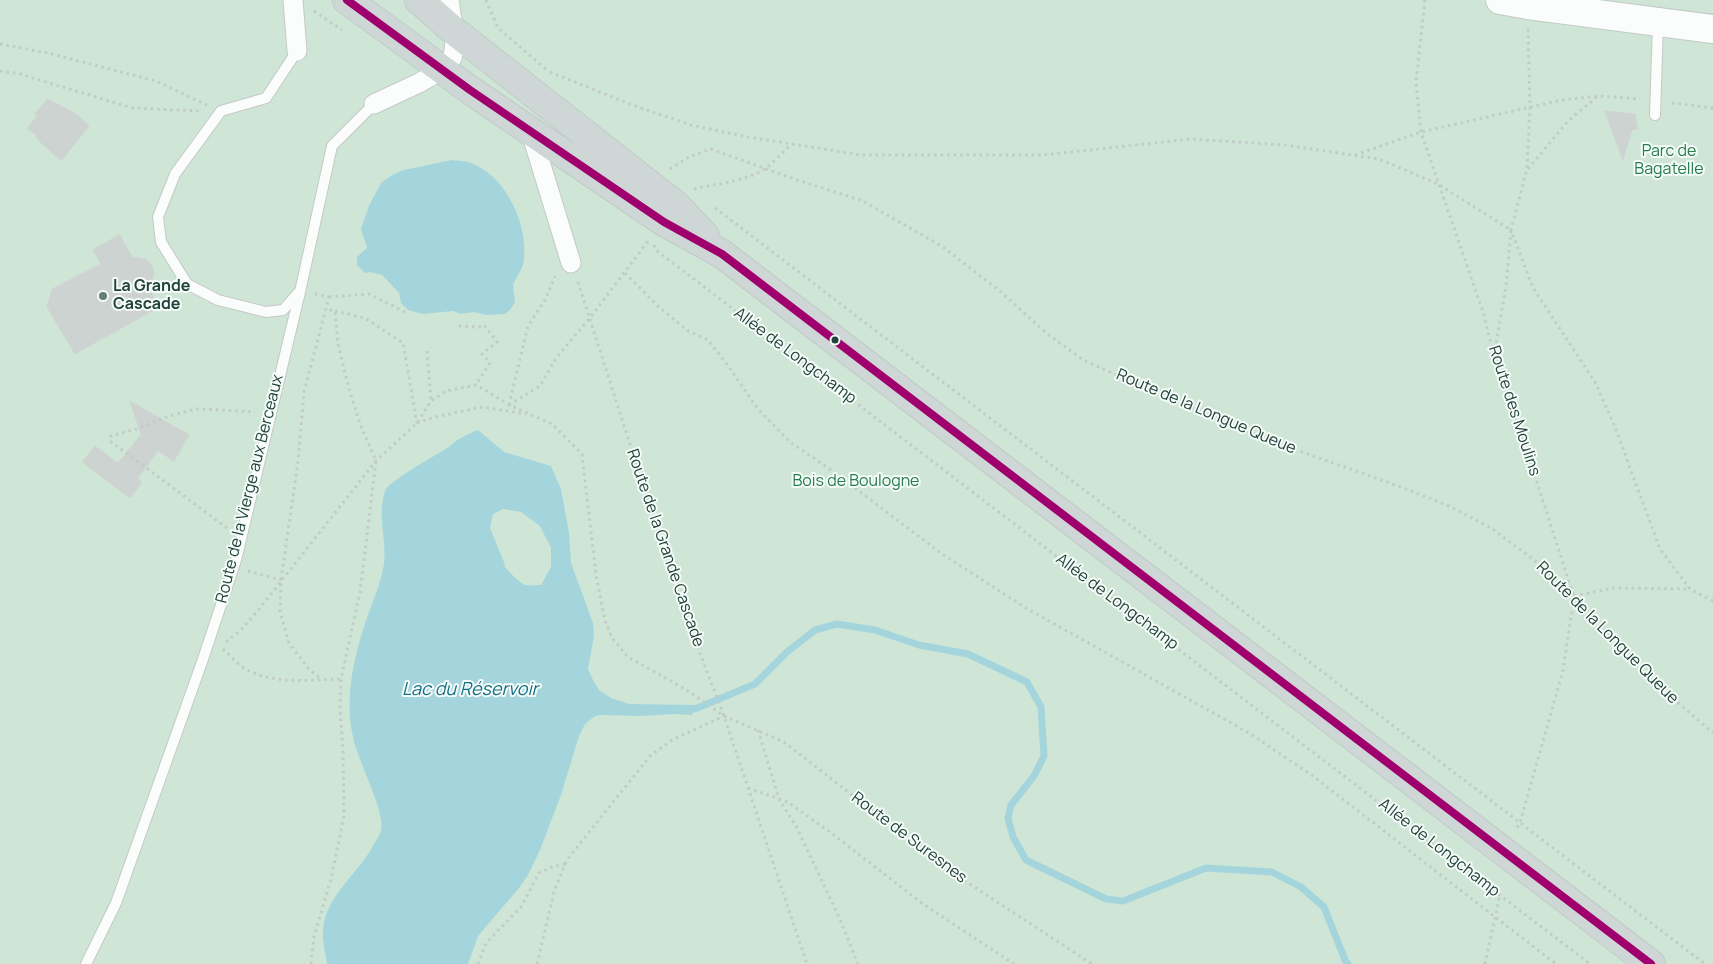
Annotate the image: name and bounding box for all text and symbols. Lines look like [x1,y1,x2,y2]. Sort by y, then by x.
park label: Parc de Bagatelle [1634,142,1704,180]
place label: La Grande Cascade [113,277,190,315]
marker: La Grande Cascade [97,290,109,302]
street label: Allée de Longchamp [730,304,860,408]
unlabelled marker [830,335,840,345]
street label: Route des Moulins [1484,343,1544,479]
street label: Route de la Longue Queue [1113,365,1299,459]
street label: Route de la Vierge aux Berceaux [212,373,288,605]
street label: Route de la Grande Cascade [622,447,708,649]
park label: Bois de Boulogne [793,472,919,492]
street label: Allée de Longchamp [1052,550,1182,654]
street label: Route de la Longue Queue [1532,558,1682,708]
water label: Lac du Réservoir [402,679,538,701]
street label: Route de Suresnes [847,788,971,888]
street label: Allée de Longchamp [1375,795,1503,901]

